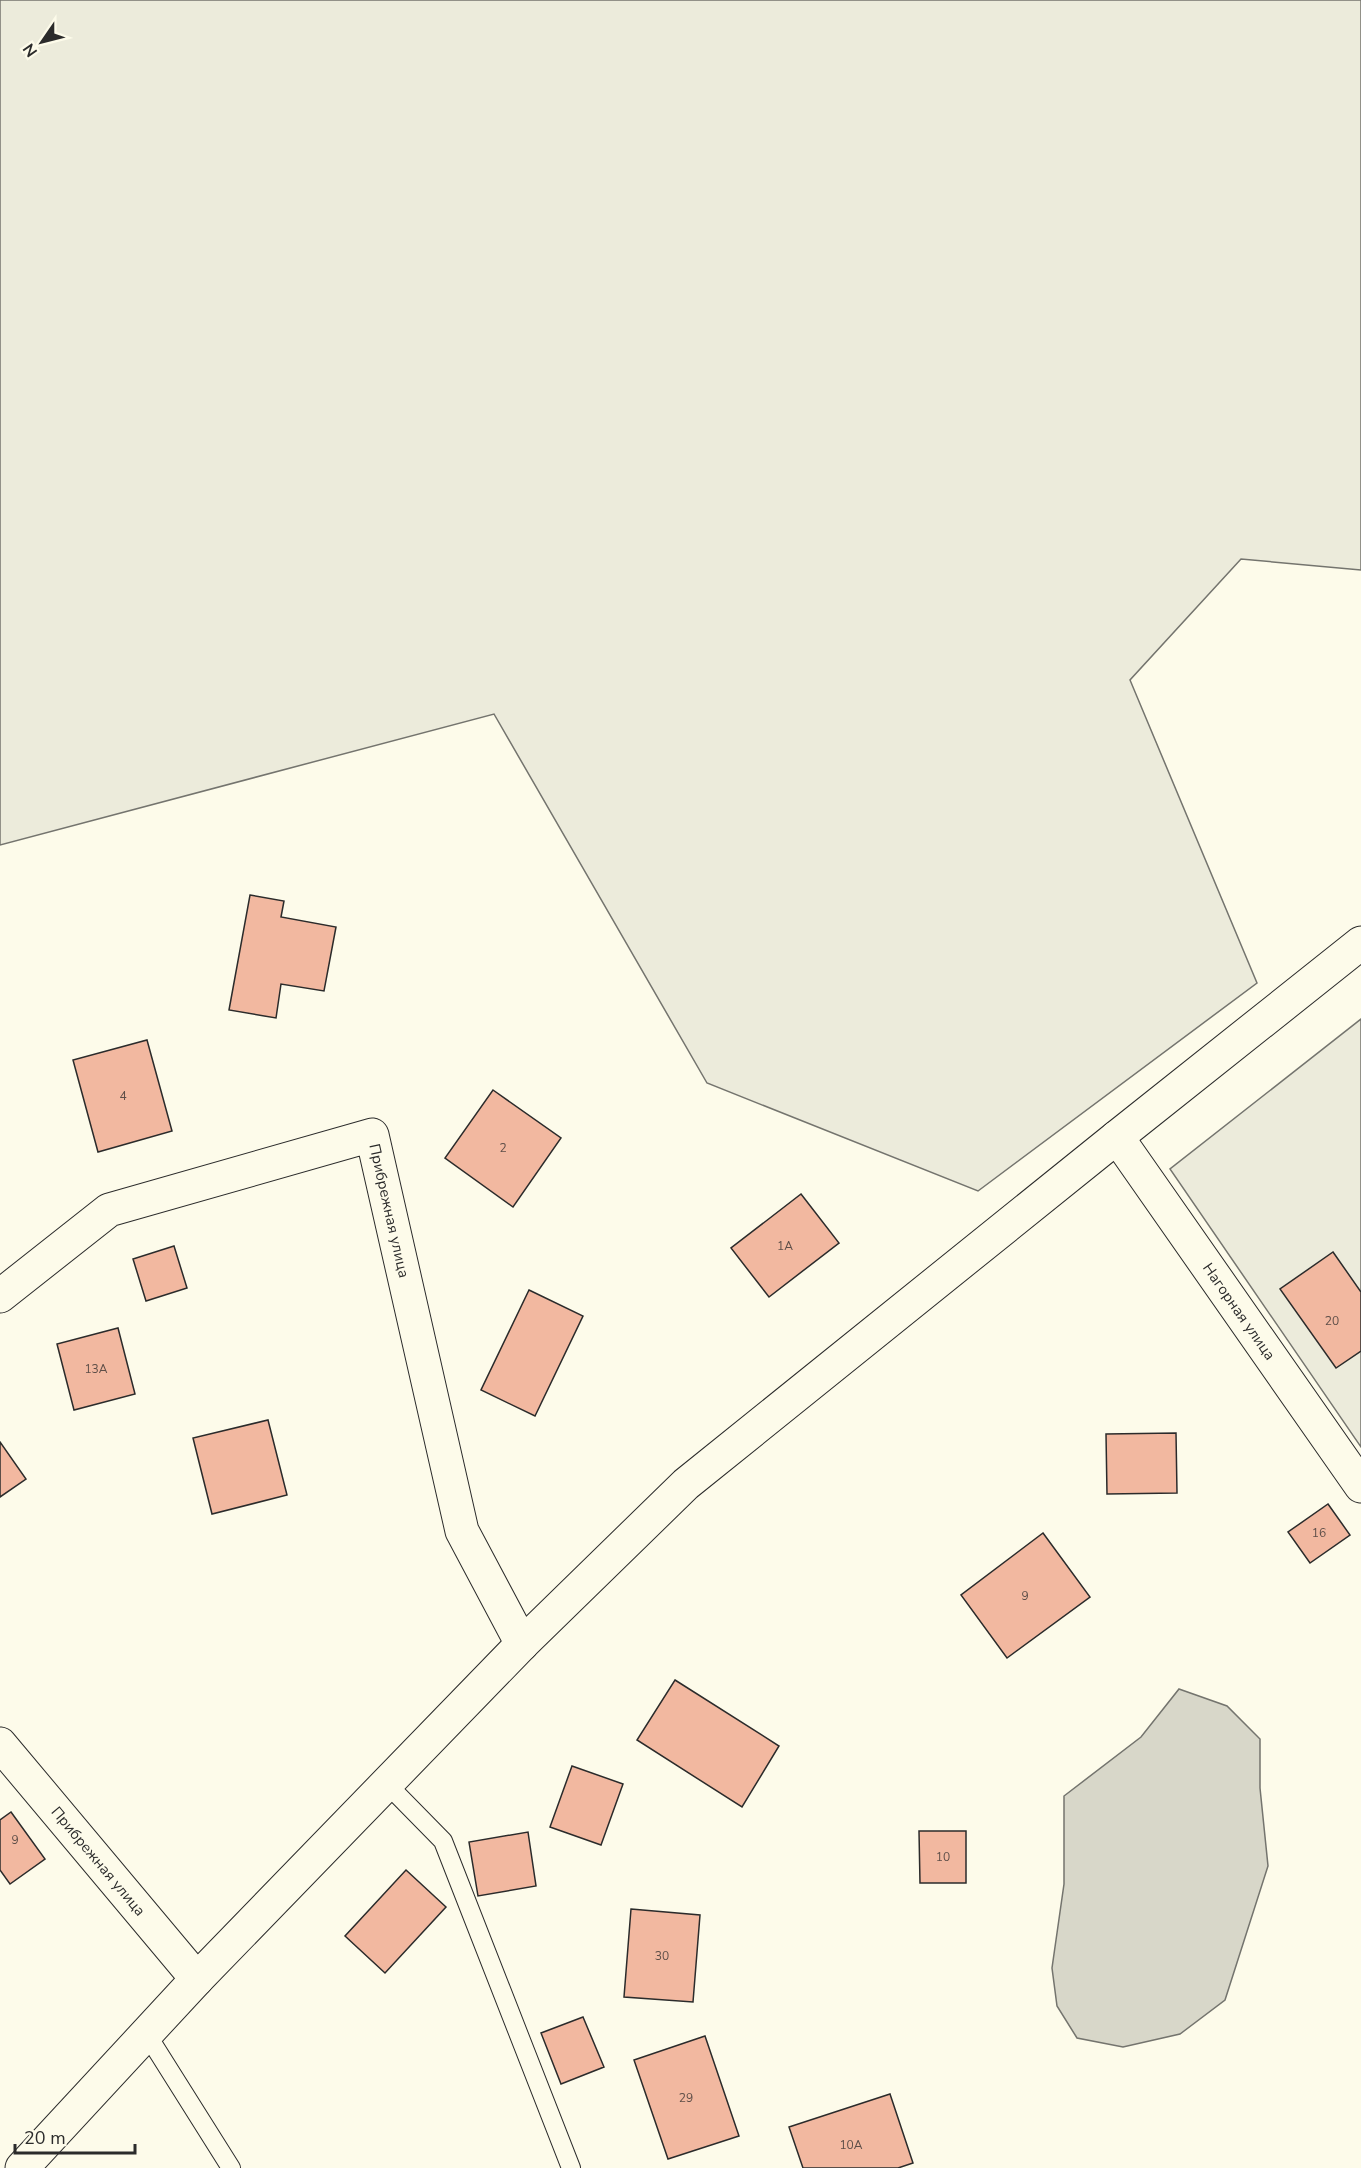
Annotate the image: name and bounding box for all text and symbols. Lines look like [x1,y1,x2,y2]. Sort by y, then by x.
north arrow [12,12,72,72]
text: N [18,39,43,61]
house number: 4 [119,1088,127,1104]
house number: 2 [499,1140,507,1156]
street label: Прибрежная улица [364,1142,414,1280]
house number: 1А [777,1238,793,1254]
street label: Нагорная улица [1198,1259,1280,1364]
house number: 20 [1325,1313,1339,1329]
house number: 13А [84,1361,108,1377]
house number: 16 [1312,1525,1326,1541]
house number: 9 [1021,1588,1029,1604]
street label: Прибрежная улица [47,1802,150,1920]
house number: 9 [11,1832,19,1848]
house number: 10 [936,1849,950,1865]
house number: 30 [655,1948,669,1964]
house number: 29 [679,2090,693,2106]
scale bar [15,2117,135,2155]
text: 20 m [24,2126,66,2150]
house number: 10А [839,2137,863,2153]

